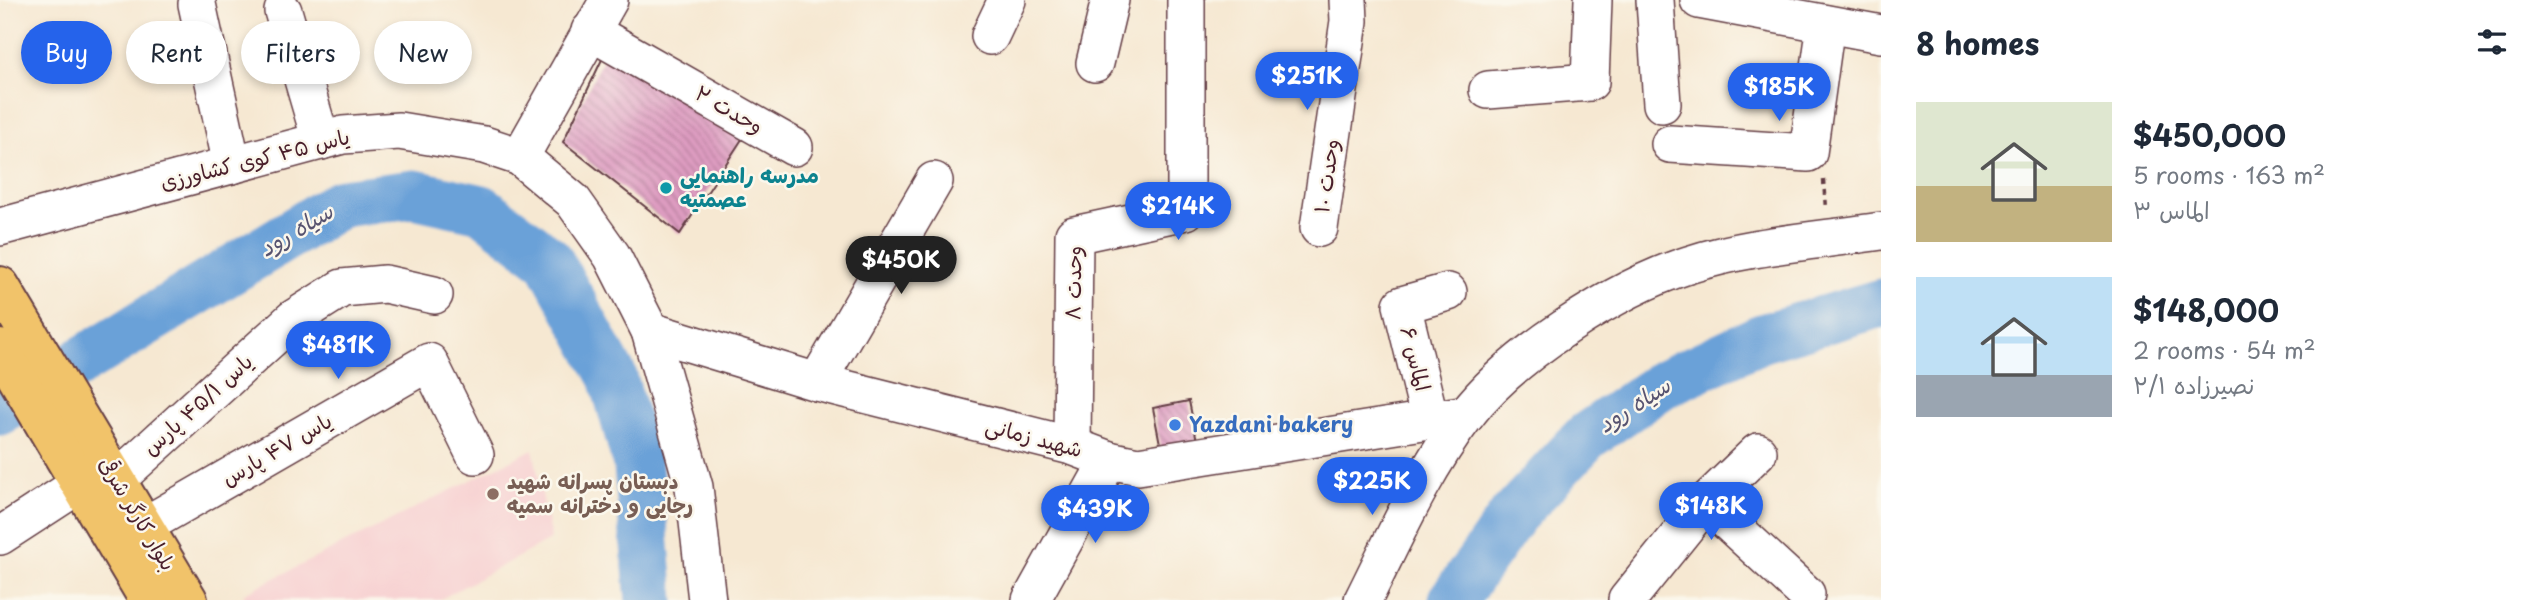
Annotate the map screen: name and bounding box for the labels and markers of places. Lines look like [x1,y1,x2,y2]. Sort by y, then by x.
pin: $251K [1258,52,1356,112]
pin: $185K [1730,64,1828,123]
place label: مدرسه راهنمایی عصمتیه [680,158,819,214]
marker: مدرسه راهنمایی عصمتیه [658,180,674,196]
pin: $214K [1129,182,1227,242]
pin: $450K [852,236,950,296]
pin: $481K [289,322,387,381]
place label: Yazdani bakery [1189,407,1353,439]
marker: Yazdani bakery [1167,417,1183,433]
pin: $225K [1323,458,1421,517]
place label: دبستان پسرانه شهید رجایی و دخترانه سمیه [507,464,693,520]
pin: $148K [1662,482,1760,542]
marker: دبستان پسرانه شهید رجایی و دخترانه سمیه [485,486,501,502]
pin: $439K [1046,486,1144,545]

